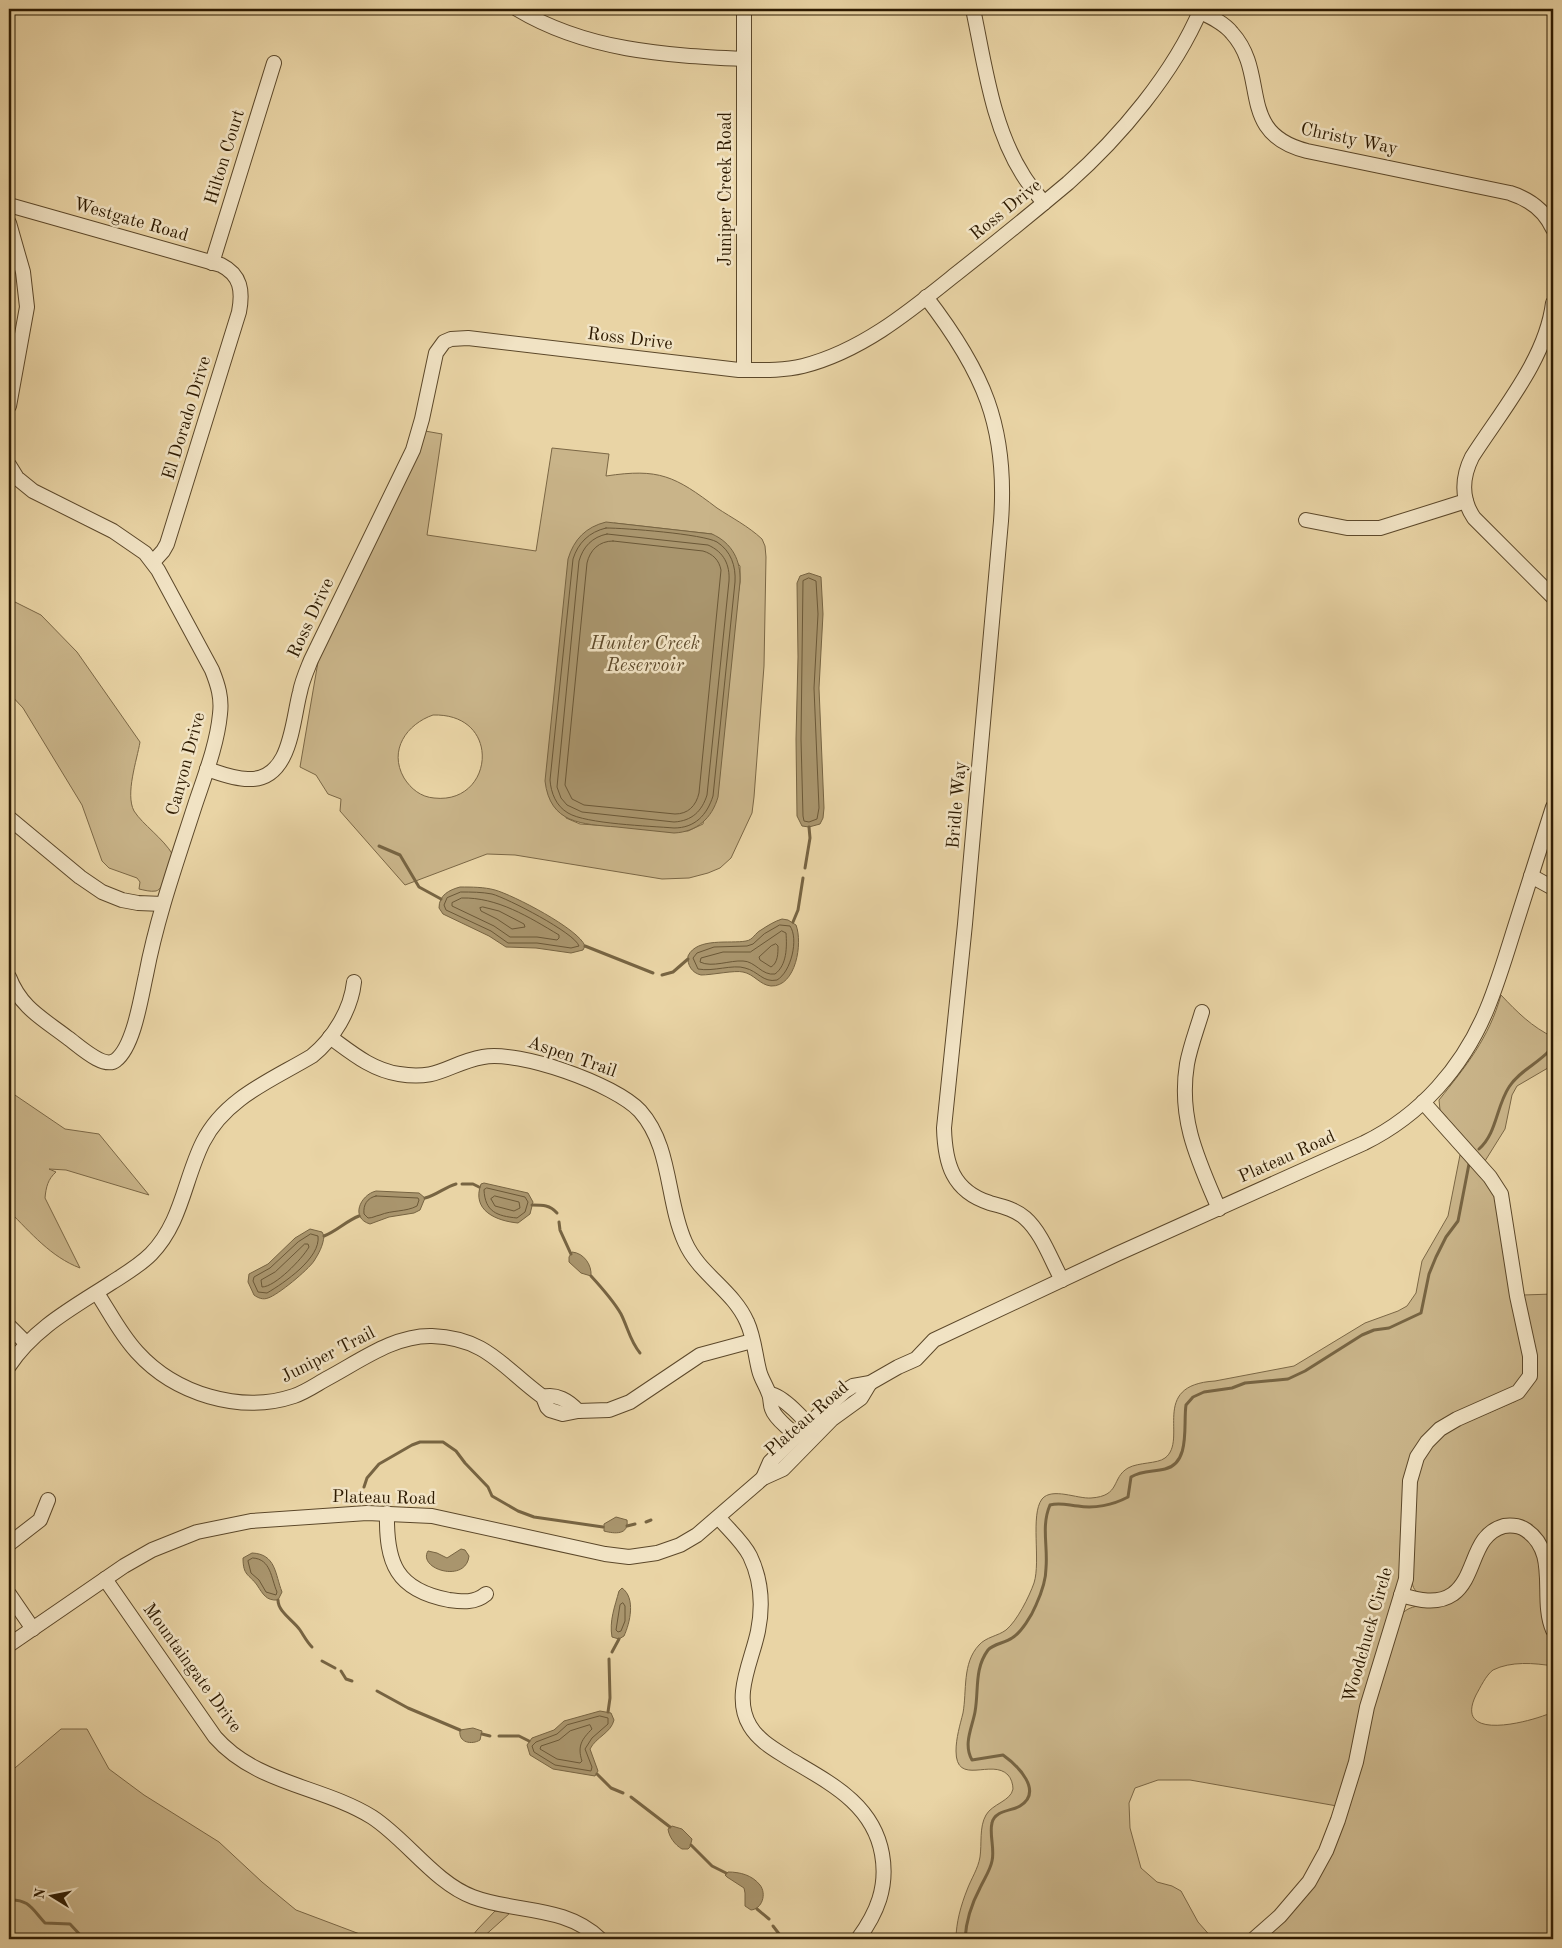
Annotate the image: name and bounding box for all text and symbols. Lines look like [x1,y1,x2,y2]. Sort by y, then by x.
street label: Hilton Court [202,107,248,207]
street label: Juniper Creek Road [717,112,735,266]
street label: Christy Way [1299,120,1400,158]
street label: Ross Drive [967,176,1045,244]
street label: Westgate Road [72,195,190,245]
street label: Ross Drive [586,325,674,353]
street label: El Dorado Drive [160,354,214,482]
street label: Ross Drive [285,575,337,661]
water label: Hunter Creek Reservoir [589,635,700,676]
street label: Canyon Drive [164,710,208,818]
street label: Bridle Way [944,760,970,850]
street label: Aspen Trail [525,1033,619,1081]
street label: Plateau Road [1236,1128,1338,1186]
street label: Juniper Trail [278,1324,378,1386]
street label: Plateau Road [762,1378,852,1460]
street label: Plateau Road [332,1488,436,1508]
street label: Woodchuck Circle [1340,1565,1396,1705]
street label: Mountaingate Drive [139,1600,245,1736]
north arrow [28,1870,78,1920]
text: N [32,1887,48,1900]

